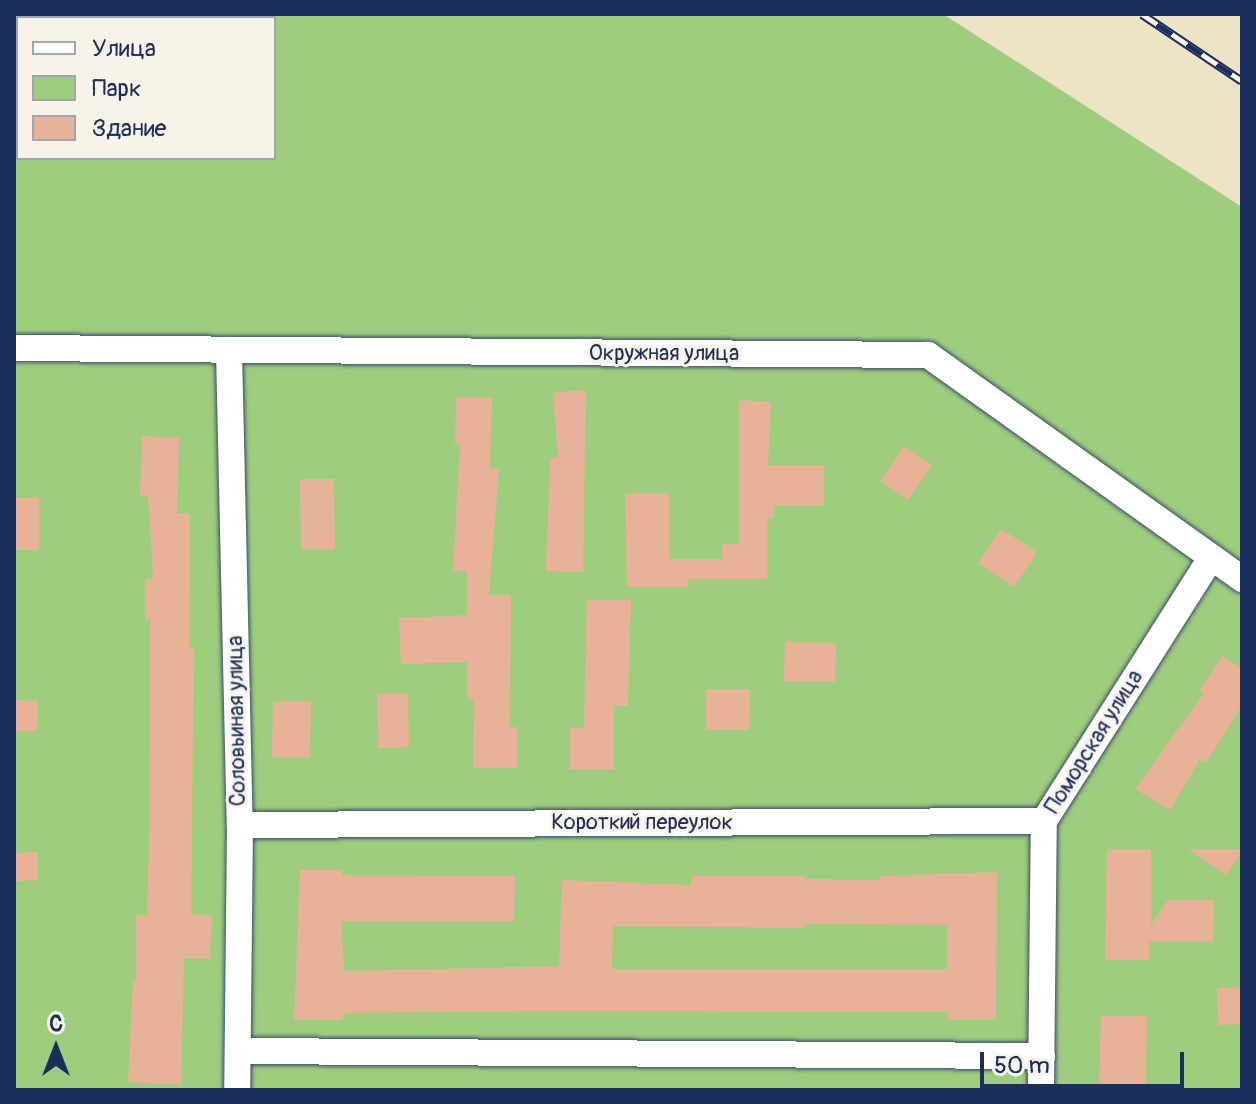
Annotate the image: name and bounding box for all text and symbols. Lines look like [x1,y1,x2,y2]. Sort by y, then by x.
legend [16,16,276,160]
text: Улица [92,34,156,63]
text: Парк [92,74,141,103]
text: Здание [92,114,166,143]
street label: Окружная улица [589,341,739,367]
street label: Соловьиная улица [222,635,252,807]
street label: Поморская улица [1039,665,1149,819]
street label: Короткий переулок [551,810,733,836]
north arrow [16,1008,96,1088]
text: С [49,1010,63,1038]
scale bar [984,1036,1188,1086]
text: 50 m [994,1051,1050,1080]

